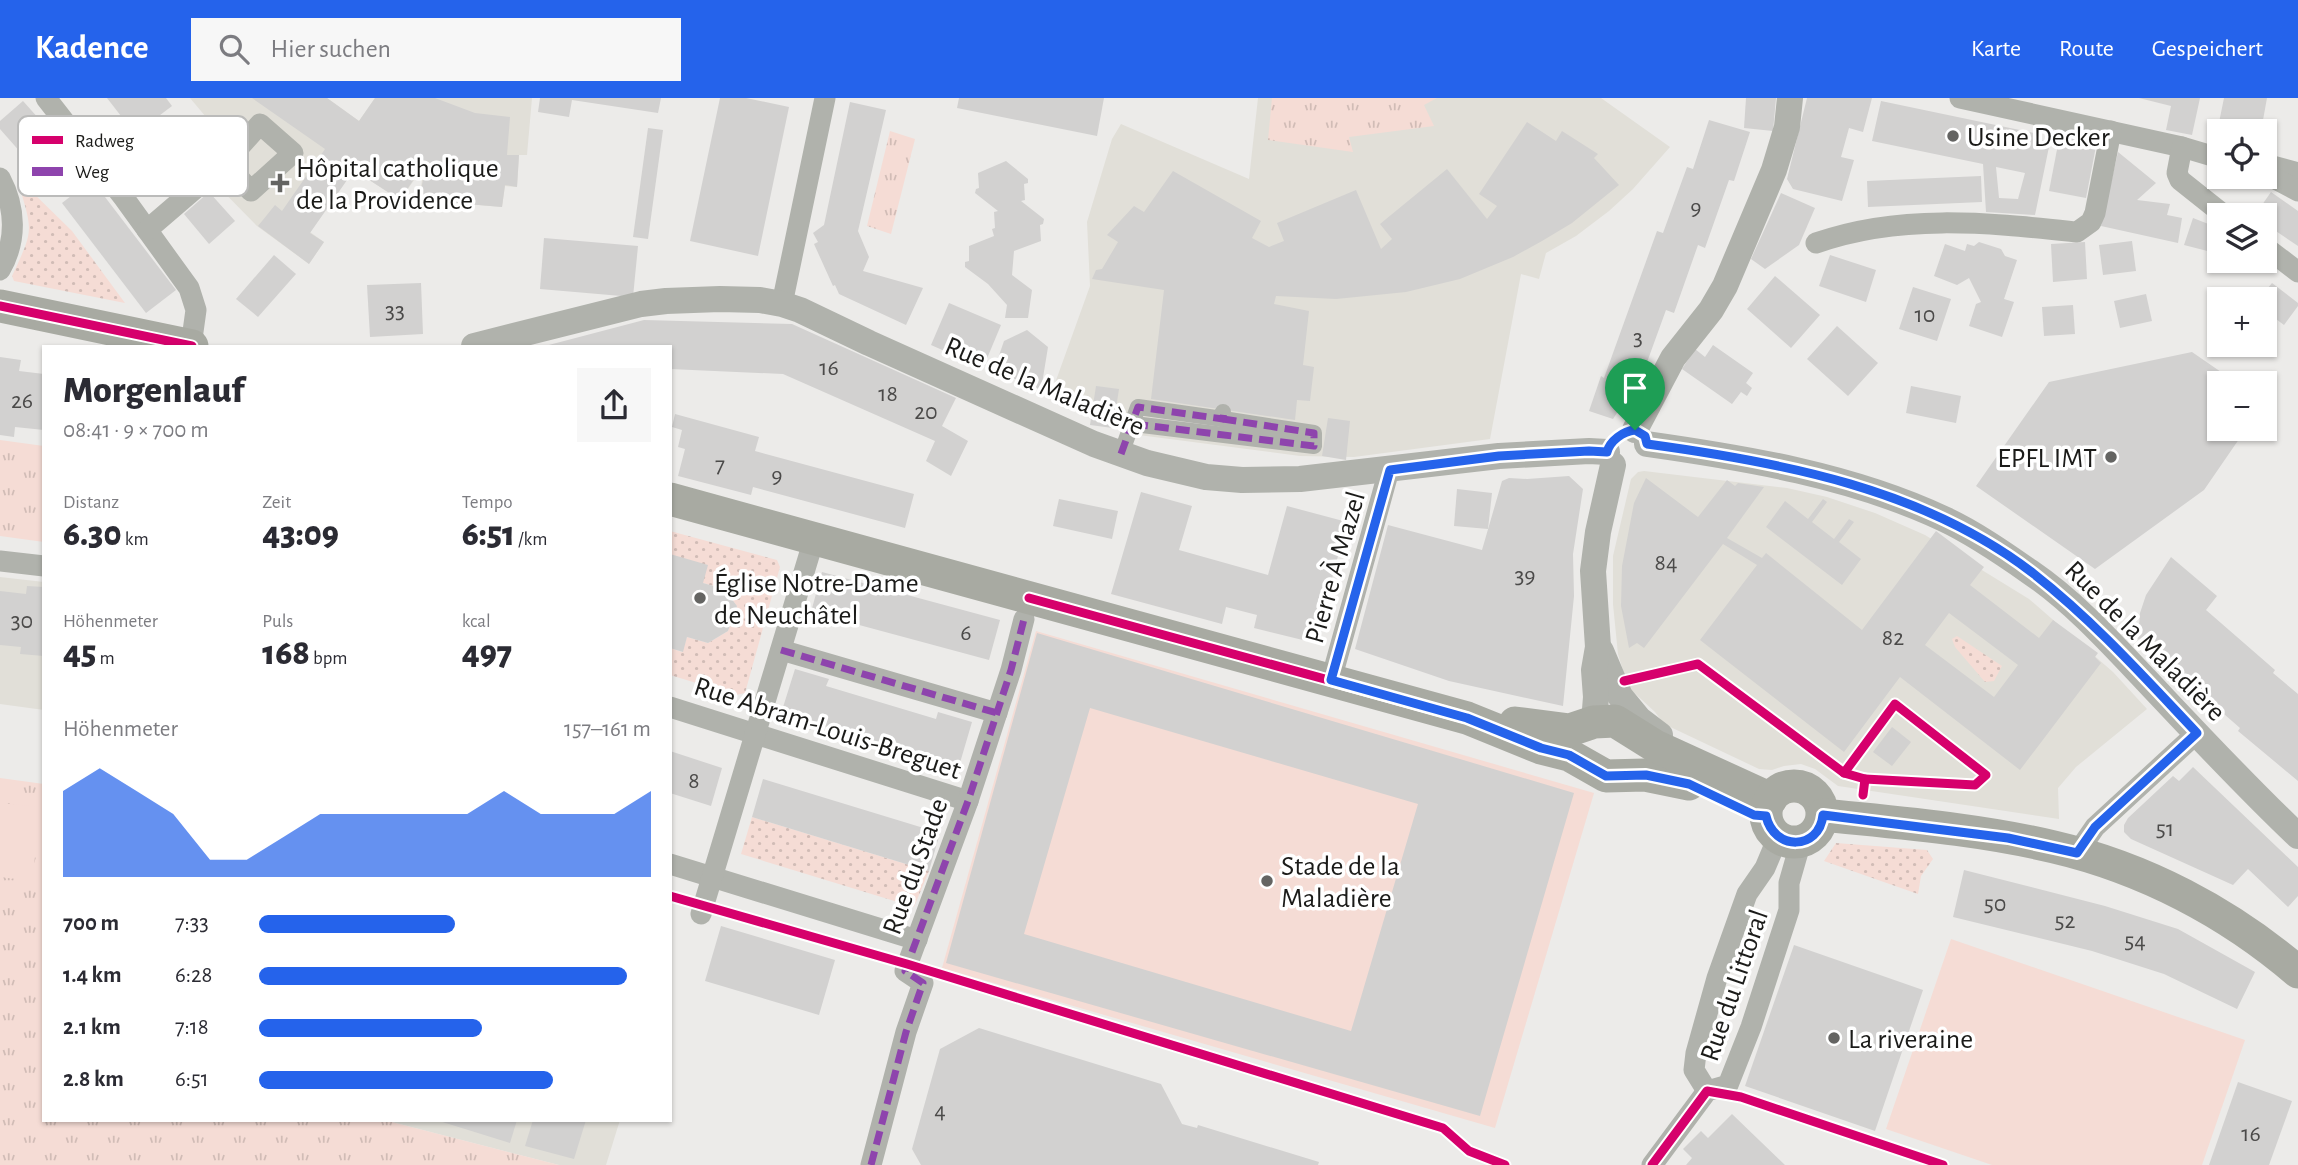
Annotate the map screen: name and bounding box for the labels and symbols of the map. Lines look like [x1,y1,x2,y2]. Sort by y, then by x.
legend [18,116,248,196]
place label: Usine Decker [1967,124,2110,152]
marker: Usine Decker [1945,128,1961,144]
text: Radweg [75,132,135,151]
place label: Hôpital catholique de la Providence [296,155,499,215]
text: Weg [75,163,110,182]
marker: Hôpital catholique de la Providence [270,173,290,193]
house number: 9 [1690,196,1702,220]
house number: 33 [385,299,405,323]
house number: 10 [1915,303,1935,327]
house number: 3 [1633,326,1643,350]
street label: Rue de la Maladière [940,332,1148,442]
house number: 16 [819,356,839,380]
pin [1605,358,1665,430]
house number: 18 [878,382,898,406]
house number: 26 [11,389,33,413]
house number: 20 [914,400,938,424]
place label: EPFL IMT [1997,445,2097,473]
marker: EPFL IMT [2103,449,2119,465]
house number: 7 [715,453,725,477]
house number: 9 [771,464,783,488]
street label: Pierre À Mazel [1298,488,1371,647]
house number: 84 [1655,551,1677,575]
street label: Rue de la Maladière [2059,556,2230,727]
house number: 39 [1514,564,1536,588]
place label: Église Notre-Dame de Neuchâtel [714,567,919,630]
marker: Église Notre-Dame de Neuchâtel [692,590,708,606]
house number: 30 [11,609,33,633]
house number: 6 [960,621,972,645]
house number: 82 [1882,626,1904,650]
street label: Rue Abram-Louis-Breguet [690,672,964,785]
house number: 8 [688,769,700,793]
street label: Rue du Stade [878,795,953,938]
house number: 51 [2156,817,2174,841]
place label: Stade de la Maladière [1281,853,1400,913]
marker: Stade de la Maladière [1259,873,1275,889]
house number: 50 [1984,892,2006,916]
street label: Rue du Littoral [1696,906,1774,1065]
house number: 52 [2055,909,2076,933]
house number: 54 [2124,929,2146,953]
place label: La riveraine [1848,1026,1973,1054]
marker: La riveraine [1826,1030,1842,1046]
house number: 4 [934,1099,946,1123]
house number: 16 [2241,1122,2261,1146]

